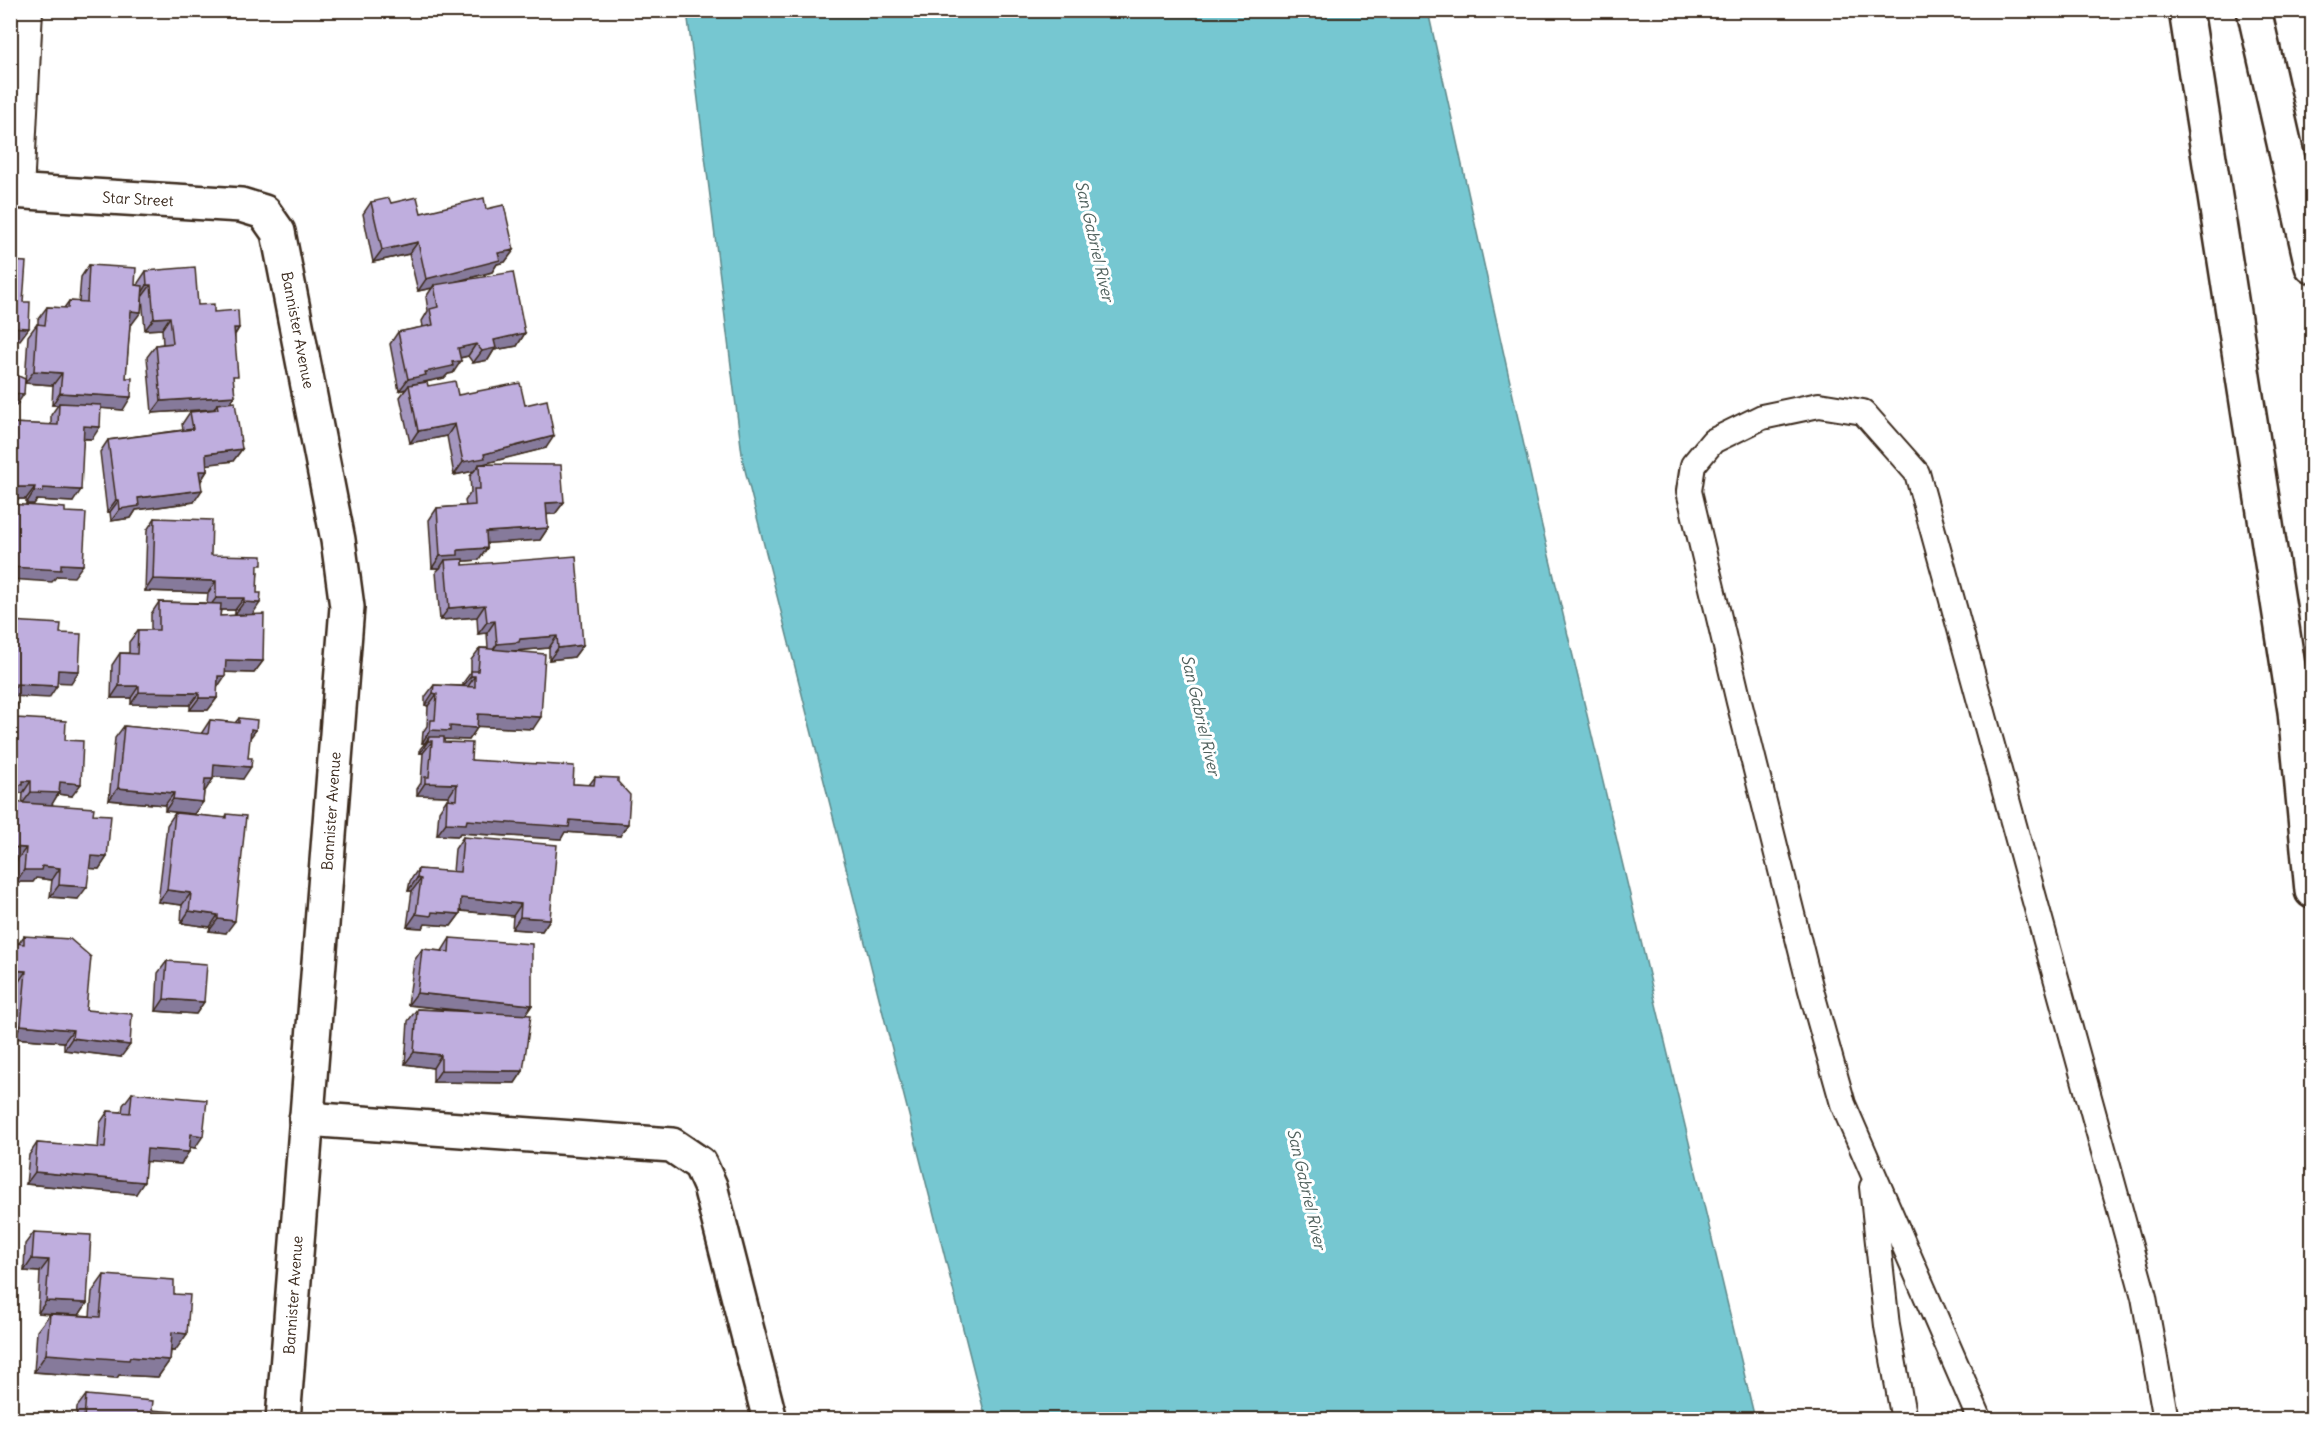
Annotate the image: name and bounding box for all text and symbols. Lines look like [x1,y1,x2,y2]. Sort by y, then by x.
water label: San Gabriel River [1071,179,1119,306]
street label: Star Street [102,188,174,210]
street label: Bannister Avenue [277,270,319,390]
water label: San Gabriel River [1177,653,1225,780]
street label: Bannister Avenue [317,751,345,871]
water label: San Gabriel River [1283,1127,1331,1254]
street label: Bannister Avenue [279,1235,307,1355]

